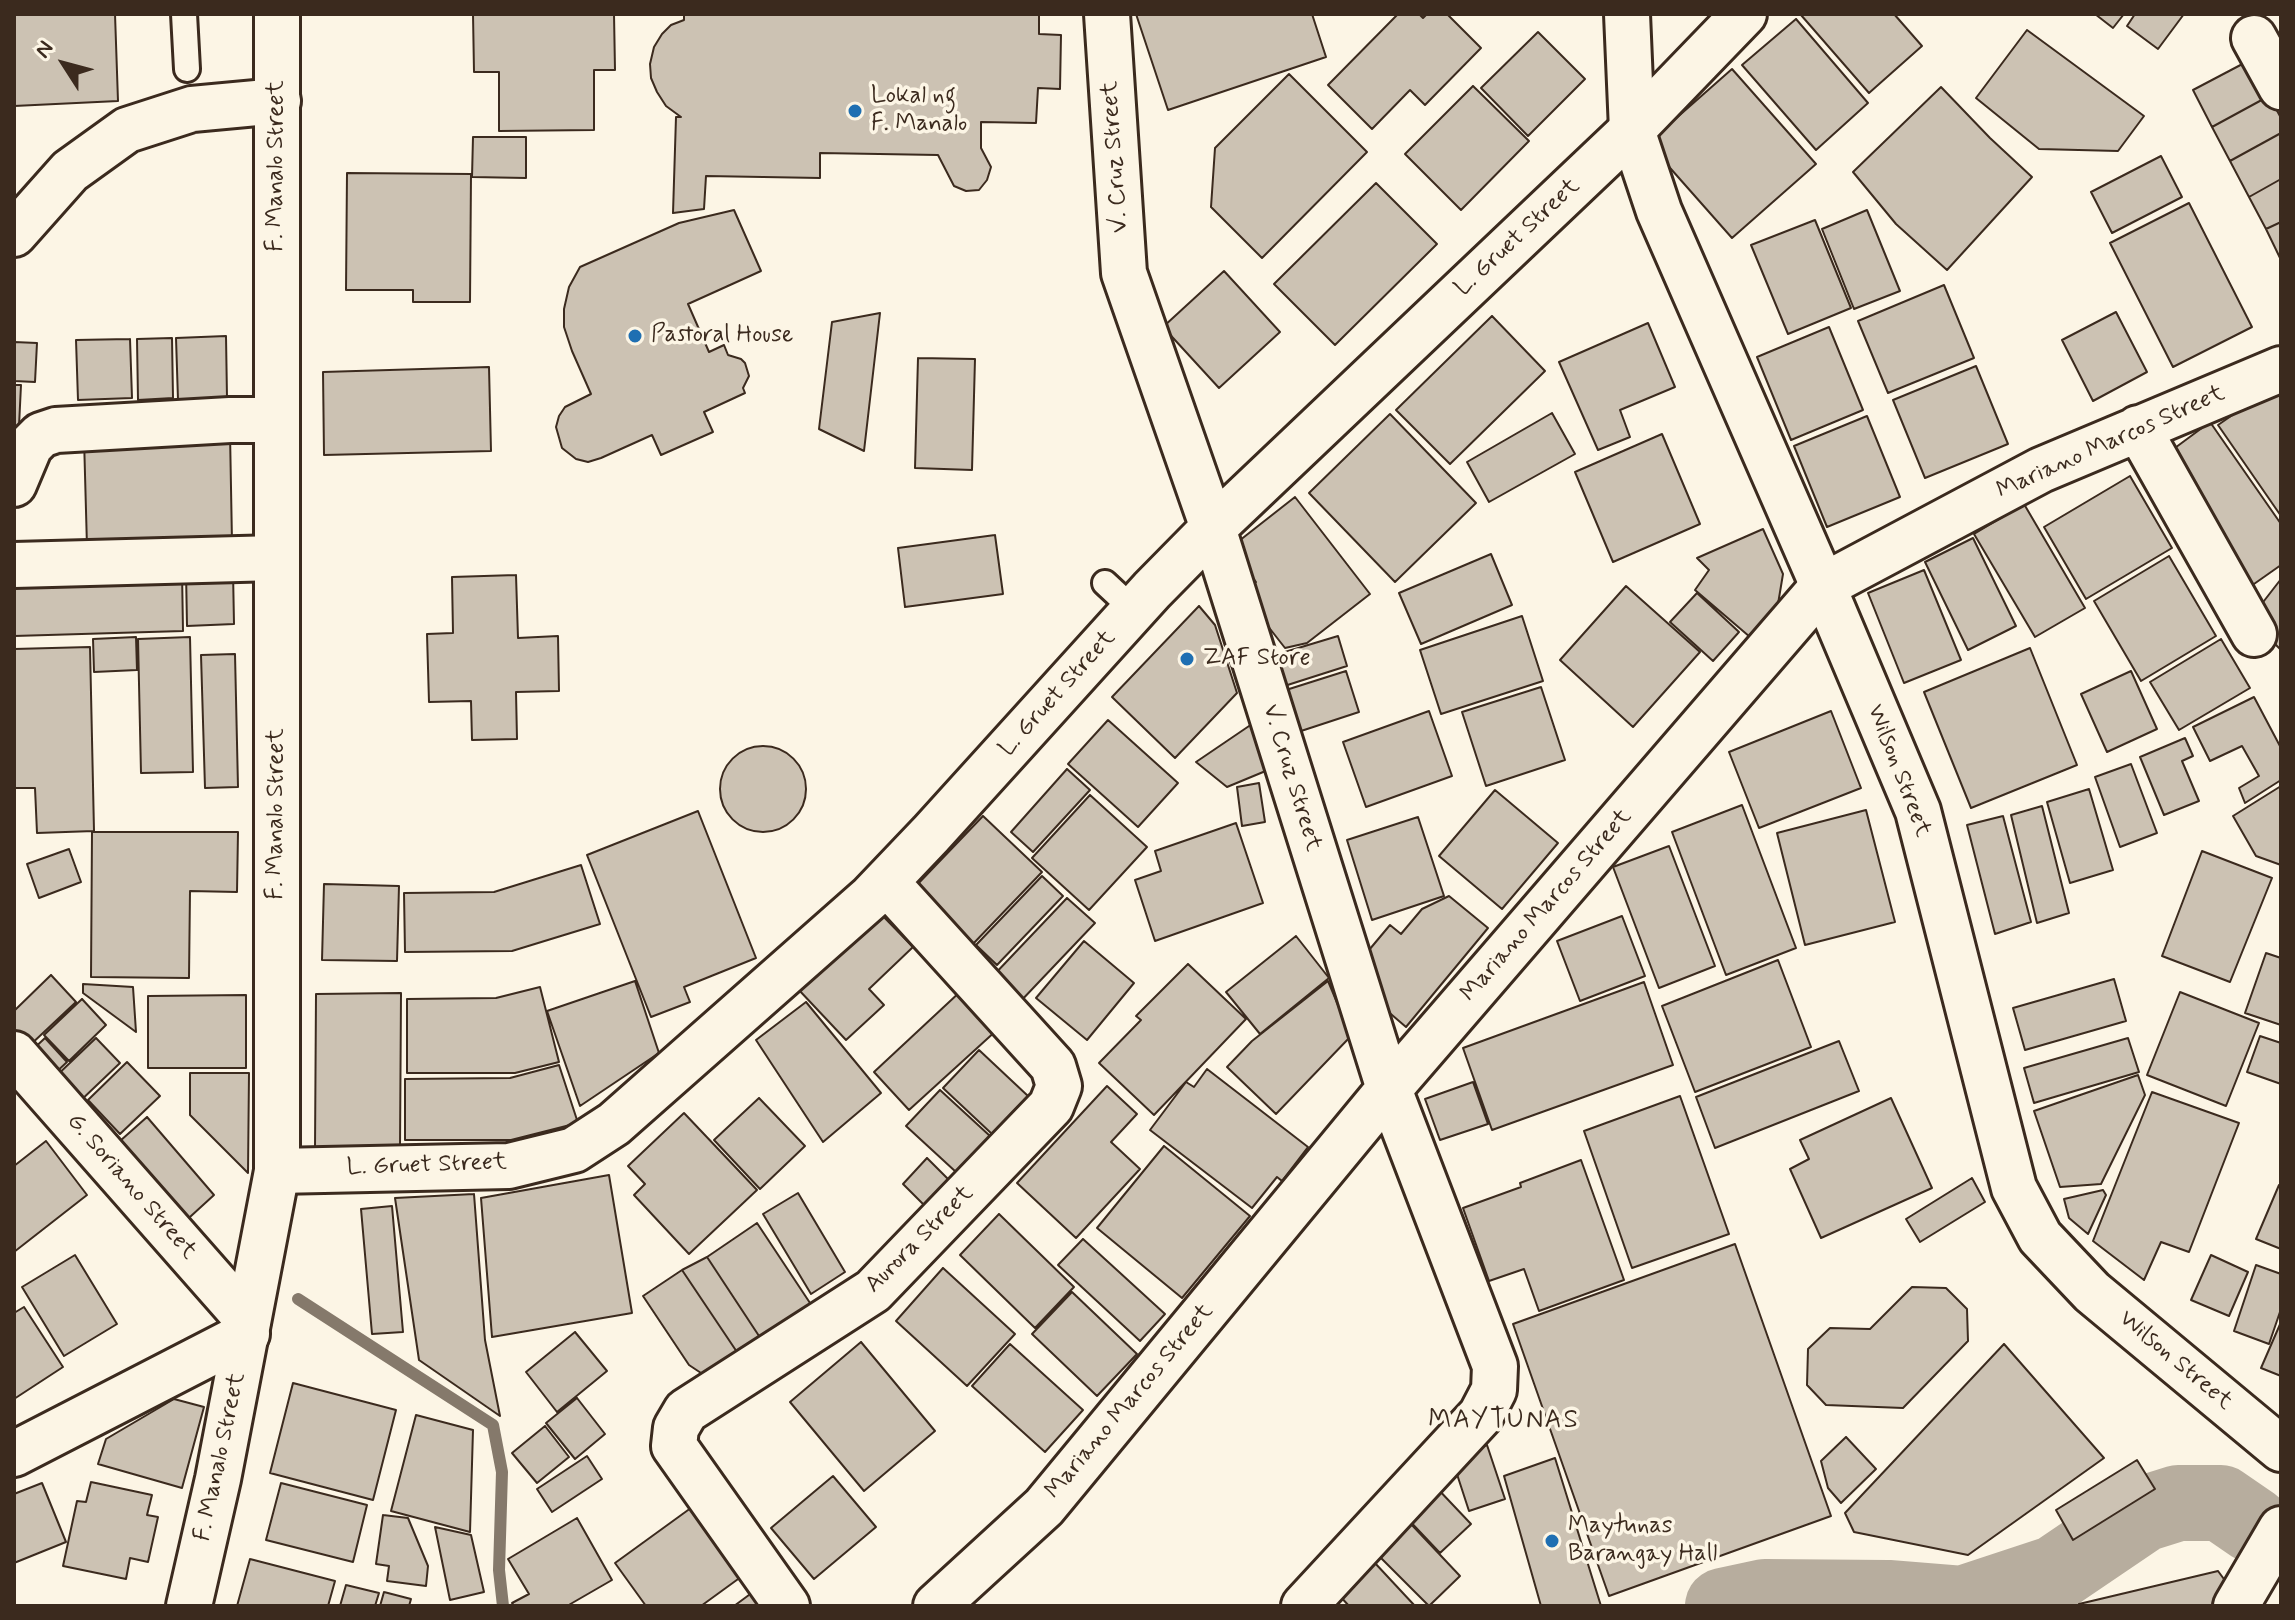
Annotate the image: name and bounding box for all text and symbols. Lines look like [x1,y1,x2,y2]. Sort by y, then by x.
north arrow [24,24,104,104]
text: N [29,36,60,64]
street label: F. Manalo Street [263,80,291,252]
street label: V. Cruz Street [1096,80,1136,234]
place label: Lokal ng F. Manalo [871,83,967,139]
marker: Lokal ng F. Manalo [846,102,864,120]
street label: L. Gruet Street [1450,173,1586,303]
place label: Pastoral House [651,322,793,350]
marker: Pastoral House [626,327,644,345]
street label: Mariano Marcos Street [1993,380,2229,506]
street label: L. Gruet Street [994,625,1122,763]
place label: ZAF Store [1203,645,1311,673]
marker: ZAF Store [1178,650,1196,668]
street label: V. Cruz Street [1255,701,1327,855]
street label: Wilson Street [1860,701,1936,841]
street label: F. Manalo Street [263,728,291,900]
street label: Mariano Marcos Street [1455,804,1639,1008]
street label: G. Soriano Street [60,1108,202,1266]
street label: L. Gruet Street [346,1149,508,1183]
street label: Aurora Street [860,1180,980,1300]
street label: Mariano Marcos Street [1040,1298,1220,1506]
street label: Wilson Street [2112,1305,2238,1417]
street label: F. Manalo Street [189,1370,253,1544]
district label: MAYTUNAS [1429,1406,1579,1438]
place label: Maytunas Barangay Hall [1568,1513,1717,1569]
marker: Maytunas Barangay Hall [1543,1532,1561,1550]

